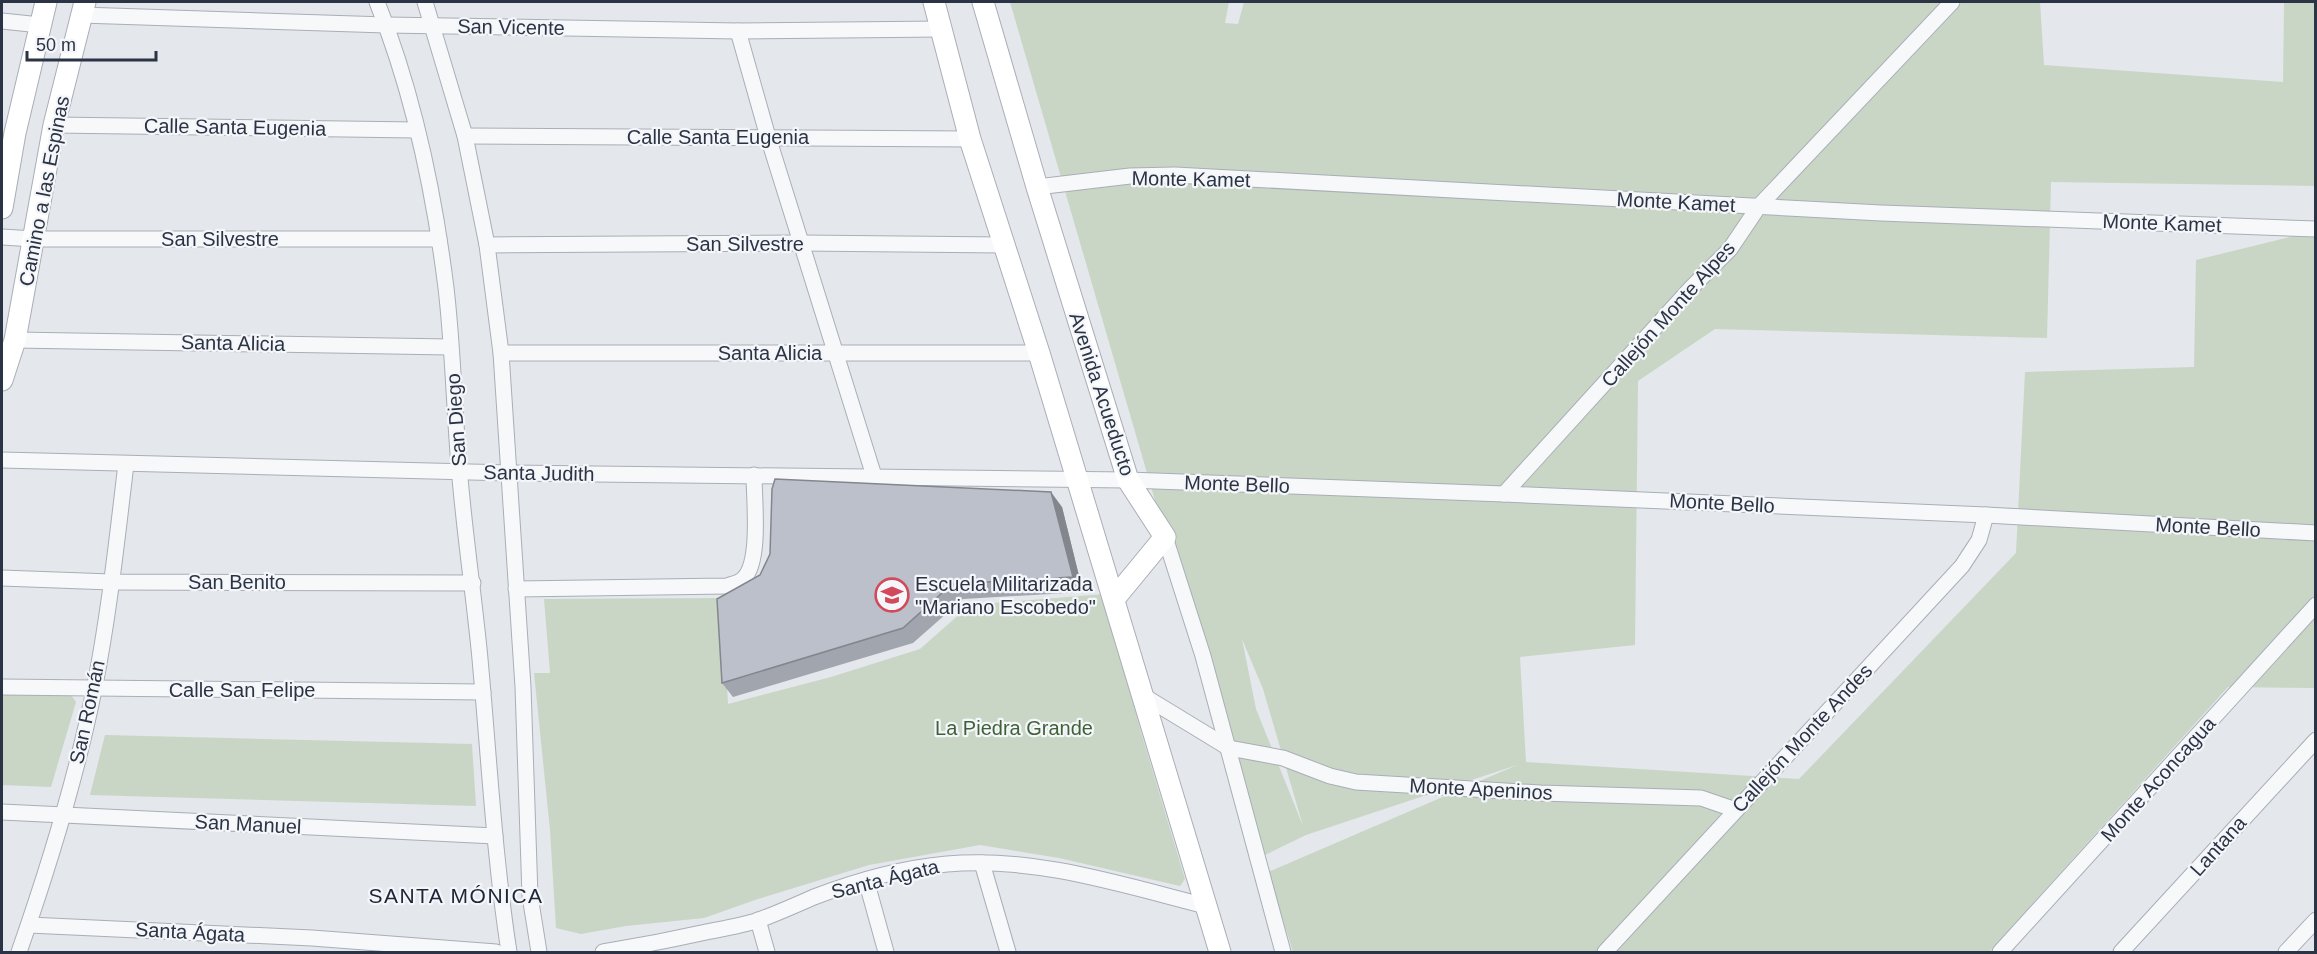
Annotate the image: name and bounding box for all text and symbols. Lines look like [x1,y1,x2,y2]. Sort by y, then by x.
street label: San Vicente [457,15,565,39]
scale bar [27,24,156,62]
text: 50 m [36,35,76,55]
street label: Camino a las Espinas [15,94,73,288]
street label: Calle Santa Eugenia [144,114,327,140]
street label: Calle Santa Eugenia [627,126,810,148]
street label: Monte Kamet [1131,167,1251,191]
street label: Monte Kamet [1616,188,1736,216]
street label: Monte Kamet [2102,210,2222,236]
street label: San Silvestre [161,228,279,250]
street label: San Silvestre [686,233,804,255]
street label: Callejón Monte Alpes [1597,237,1739,391]
street label: Avenida Acueducto [1065,309,1139,479]
street label: Santa Alicia [181,331,286,355]
street label: Santa Alicia [718,342,823,364]
street label: San Diego [442,373,470,467]
street label: Santa Judith [483,461,595,485]
street label: Monte Bello [1184,471,1290,497]
street label: Monte Bello [1669,489,1775,517]
street label: Monte Bello [2155,513,2261,541]
street label: San Benito [188,571,286,593]
place label: Escuela Militarizada "Mariano Escobedo" [915,573,1096,618]
school or university icon: Escuela Militarizada "Mariano Escobedo" [874,577,910,613]
street label: San Román [65,658,109,766]
street label: Callejón Monte Andes [1728,659,1876,817]
street label: Calle San Felipe [169,679,315,701]
street label: Monte Aconcagua [2096,711,2220,846]
park label: La Piedra Grande [935,717,1093,739]
street label: Monte Apeninos [1409,774,1553,804]
street label: San Manuel [194,810,302,838]
street label: Lantana [2186,811,2251,880]
street label: Santa Ágata [829,855,942,903]
district label: SANTA MÓNICA [368,884,544,907]
street label: Santa Ágata [134,918,246,946]

